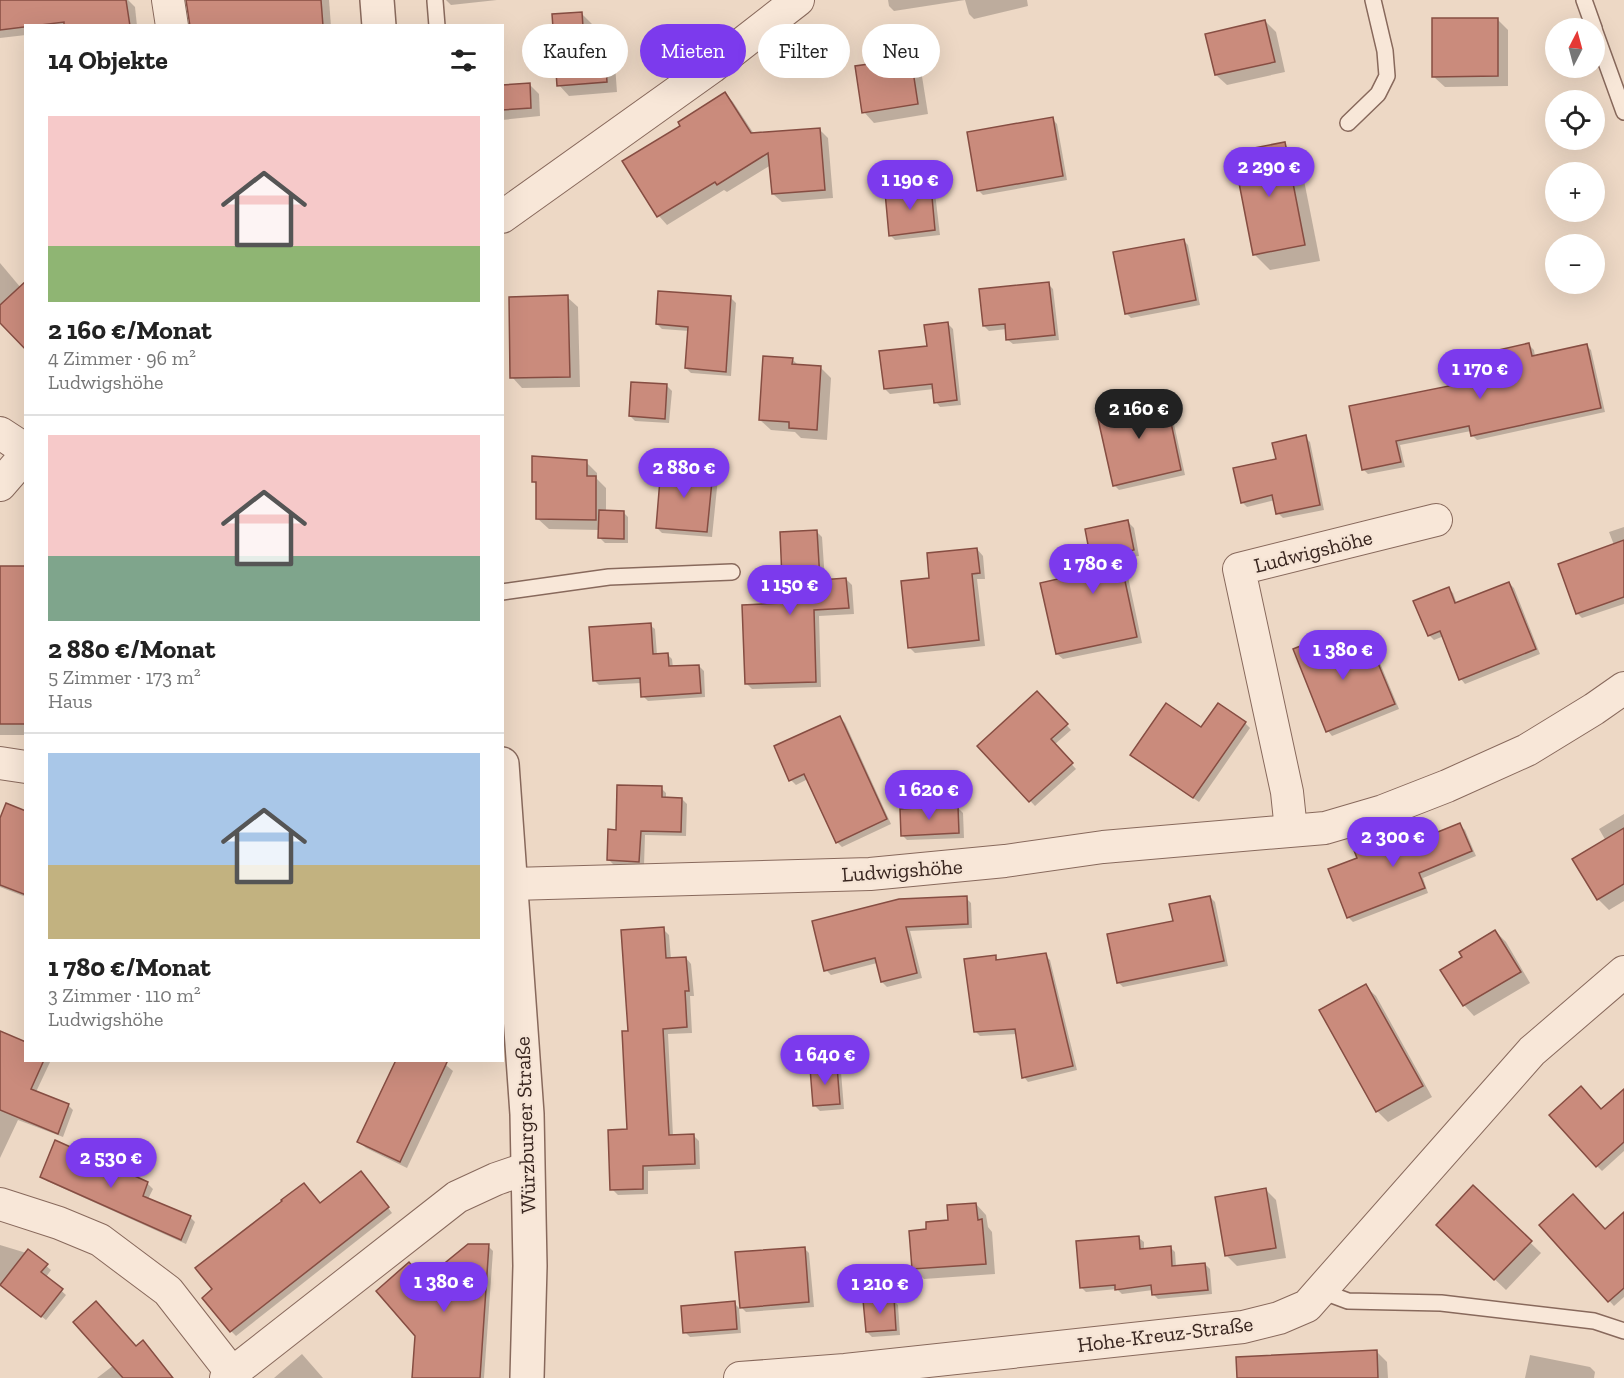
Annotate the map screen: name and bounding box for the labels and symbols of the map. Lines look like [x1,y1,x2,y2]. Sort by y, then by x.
north arrow [1545,18,1605,78]
pin: 2 290 € [1214,147,1324,198]
pin: 1 190 € [855,160,965,211]
pin: 1 170 € [1425,349,1535,400]
pin: 2 160 € [1084,389,1194,440]
pin: 2 880 € [629,448,739,499]
street label: Ludwigshöhe [1251,524,1375,578]
pin: 1 780 € [1038,544,1148,595]
pin: 1 150 € [735,565,845,616]
pin: 1 380 € [1288,630,1398,681]
pin: 1 620 € [874,770,984,821]
pin: 2 300 € [1338,817,1448,868]
street label: Ludwigshöhe [841,853,963,887]
pin: 1 640 € [770,1035,880,1086]
street label: Würzburger Straße [509,1036,541,1214]
pin: 2 530 € [56,1138,166,1189]
pin: 1 380 € [389,1262,499,1313]
pin: 1 210 € [825,1264,935,1315]
street label: Hohe-Kreuz-Straße [1076,1311,1254,1357]

